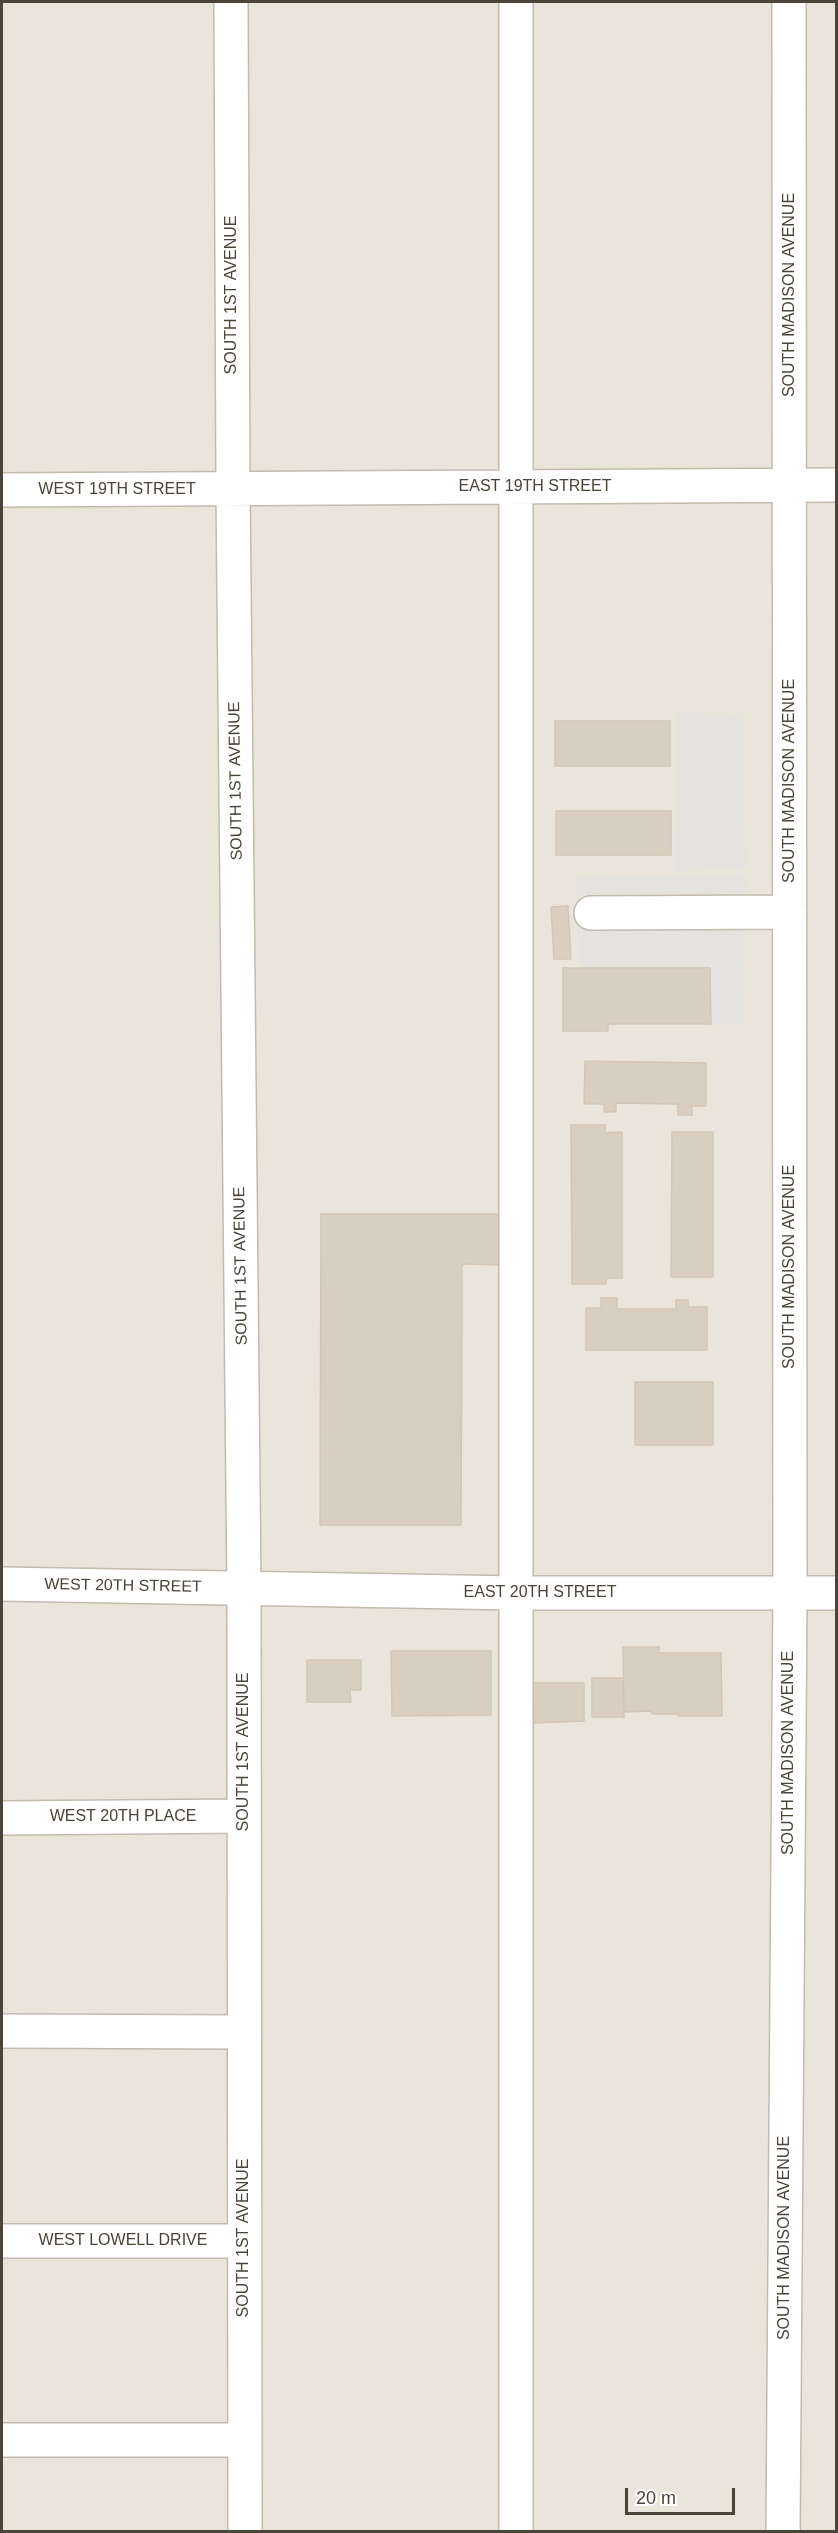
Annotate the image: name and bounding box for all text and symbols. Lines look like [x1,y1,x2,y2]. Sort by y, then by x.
street label: SOUTH MADISON AVENUE [780,193,800,397]
street label: SOUTH 1ST AVENUE [222,216,242,374]
street label: EAST 19TH STREET [459,477,611,497]
street label: WEST 19TH STREET [38,480,196,500]
street label: SOUTH MADISON AVENUE [780,679,800,883]
street label: SOUTH 1ST AVENUE [225,701,247,861]
street label: SOUTH MADISON AVENUE [780,1165,800,1369]
street label: SOUTH 1ST AVENUE [230,1186,252,1346]
street label: WEST 20TH STREET [44,1575,202,1597]
street label: EAST 20TH STREET [464,1583,616,1603]
street label: SOUTH MADISON AVENUE [779,1651,799,1855]
street label: SOUTH 1ST AVENUE [234,1673,254,1831]
street label: WEST 20TH PLACE [50,1807,196,1827]
street label: SOUTH MADISON AVENUE [775,2136,795,2340]
street label: SOUTH 1ST AVENUE [234,2159,254,2317]
street label: WEST LOWELL DRIVE [39,2231,207,2251]
scale bar [628,2476,738,2514]
text: 20 m [636,2488,676,2508]

